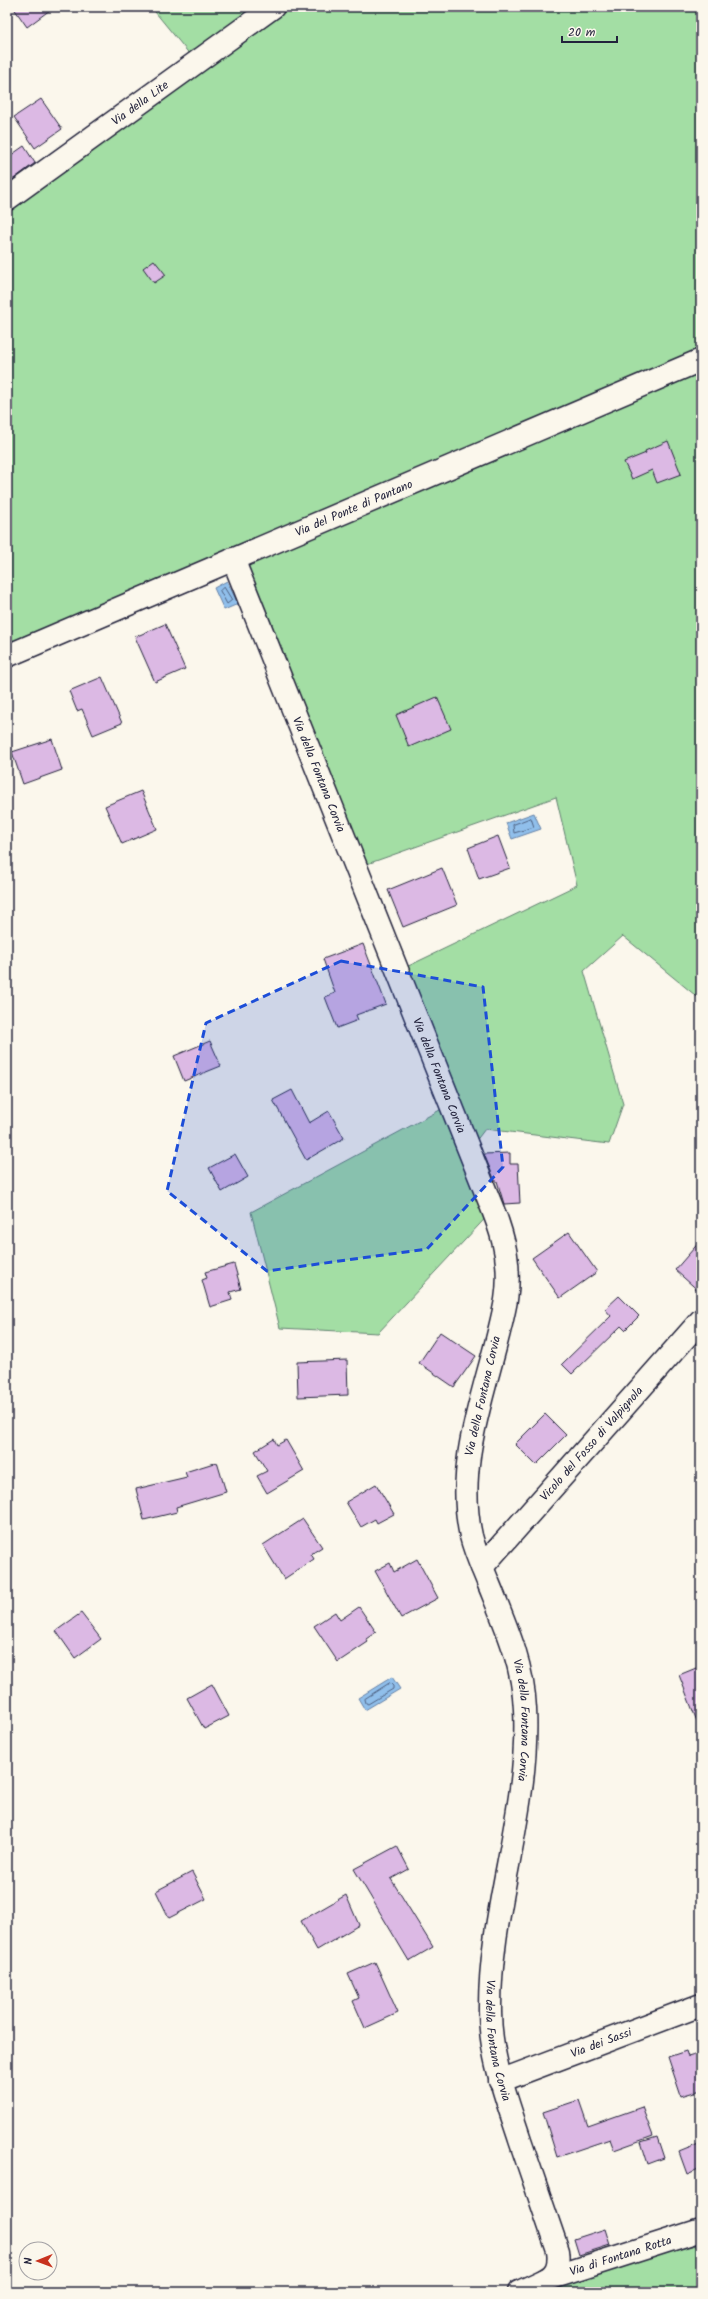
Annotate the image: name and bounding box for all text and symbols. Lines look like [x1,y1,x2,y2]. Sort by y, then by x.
scale bar [562,18,617,44]
text: 20 m [568,23,596,42]
street label: Via della Lite [107,75,173,130]
street label: Via del Ponte di Pantano [292,475,416,542]
street label: Via della Fontana Corvia [287,714,351,835]
street label: Via della Fontana Corvia [408,1015,471,1136]
street label: Via della Fontana Corvia [460,1334,506,1458]
street label: Vicolo del Fosso di Valpignola [535,1382,648,1505]
street label: Via della Fontana Corvia [508,1657,535,1783]
street label: Via della Fontana Corvia [480,1979,516,2104]
street label: Via dei Sassi [568,2022,635,2063]
street label: Via di Fontana Rotta [567,2230,674,2281]
north arrow [18,2241,58,2281]
text: N [20,2257,38,2265]

